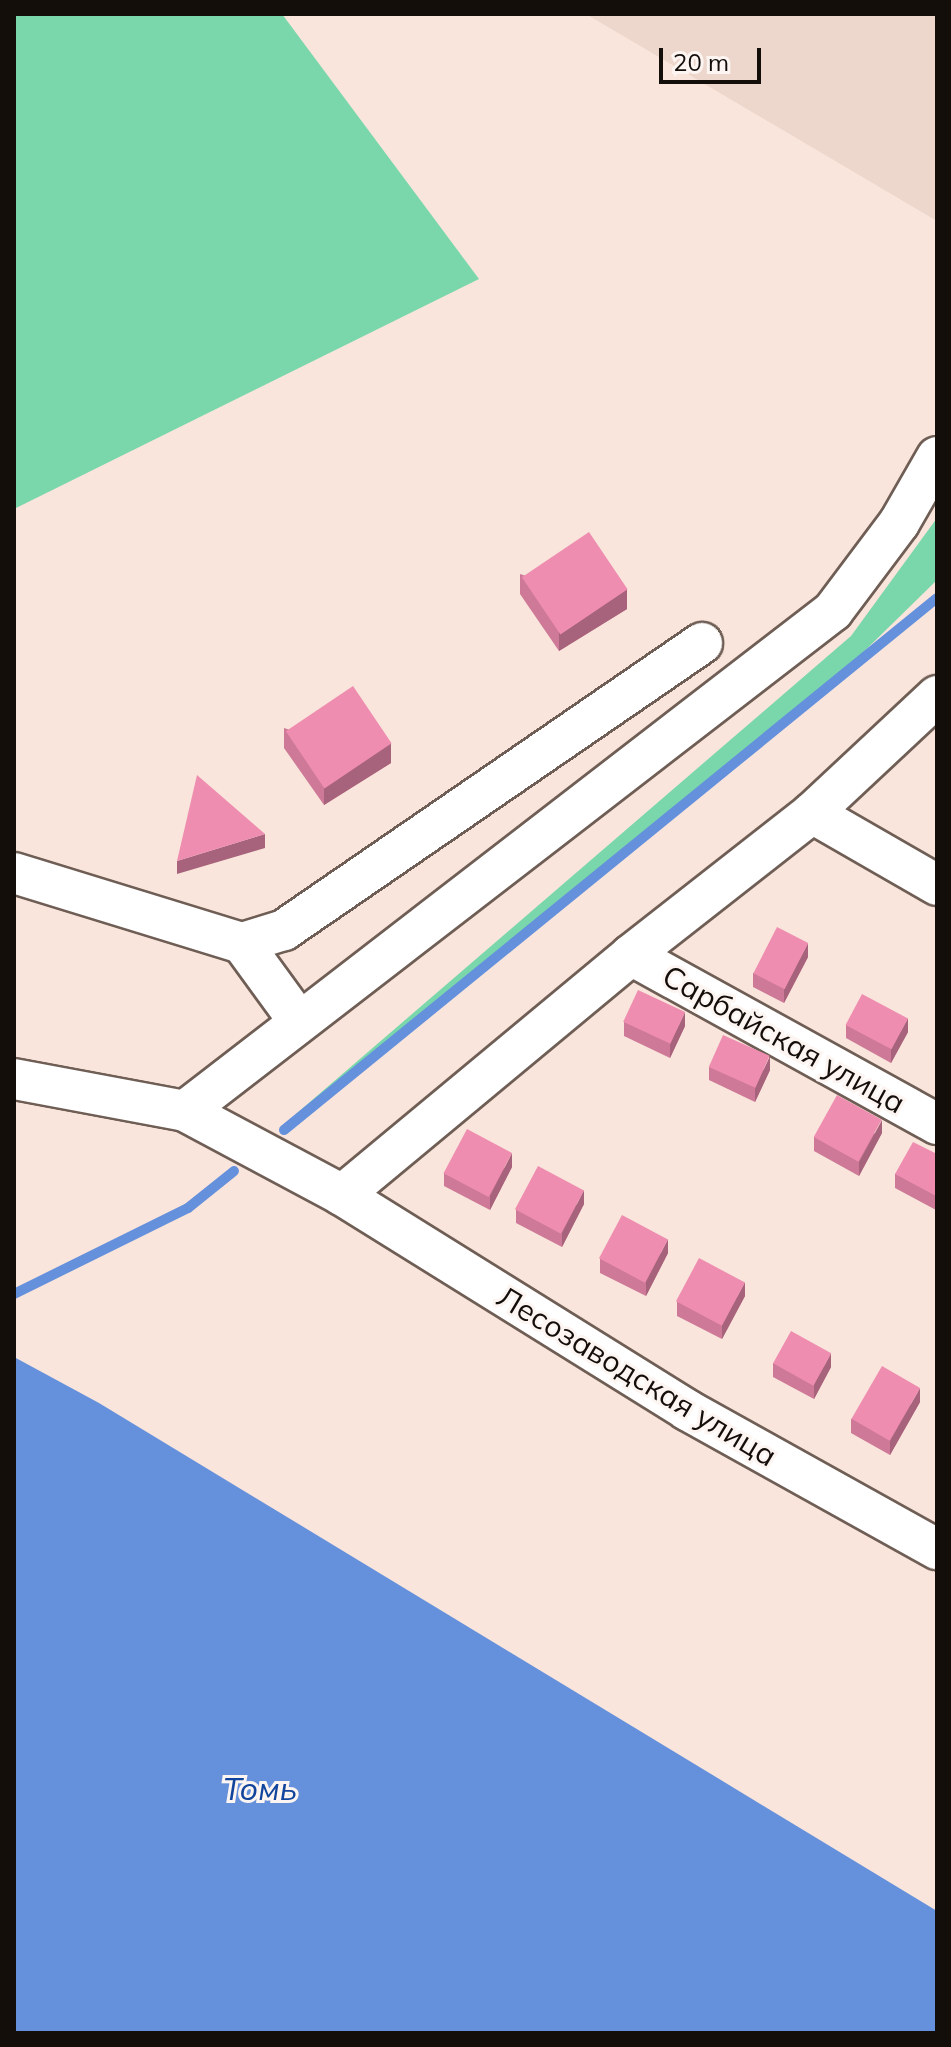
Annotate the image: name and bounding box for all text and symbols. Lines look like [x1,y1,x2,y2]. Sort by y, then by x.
scale bar [663,32,765,82]
text: 20 m [673,47,729,77]
street label: Сарбайская улица [656,957,912,1121]
street label: Лесозаводская улица [491,1278,783,1474]
water label: Томь [223,1769,297,1807]

